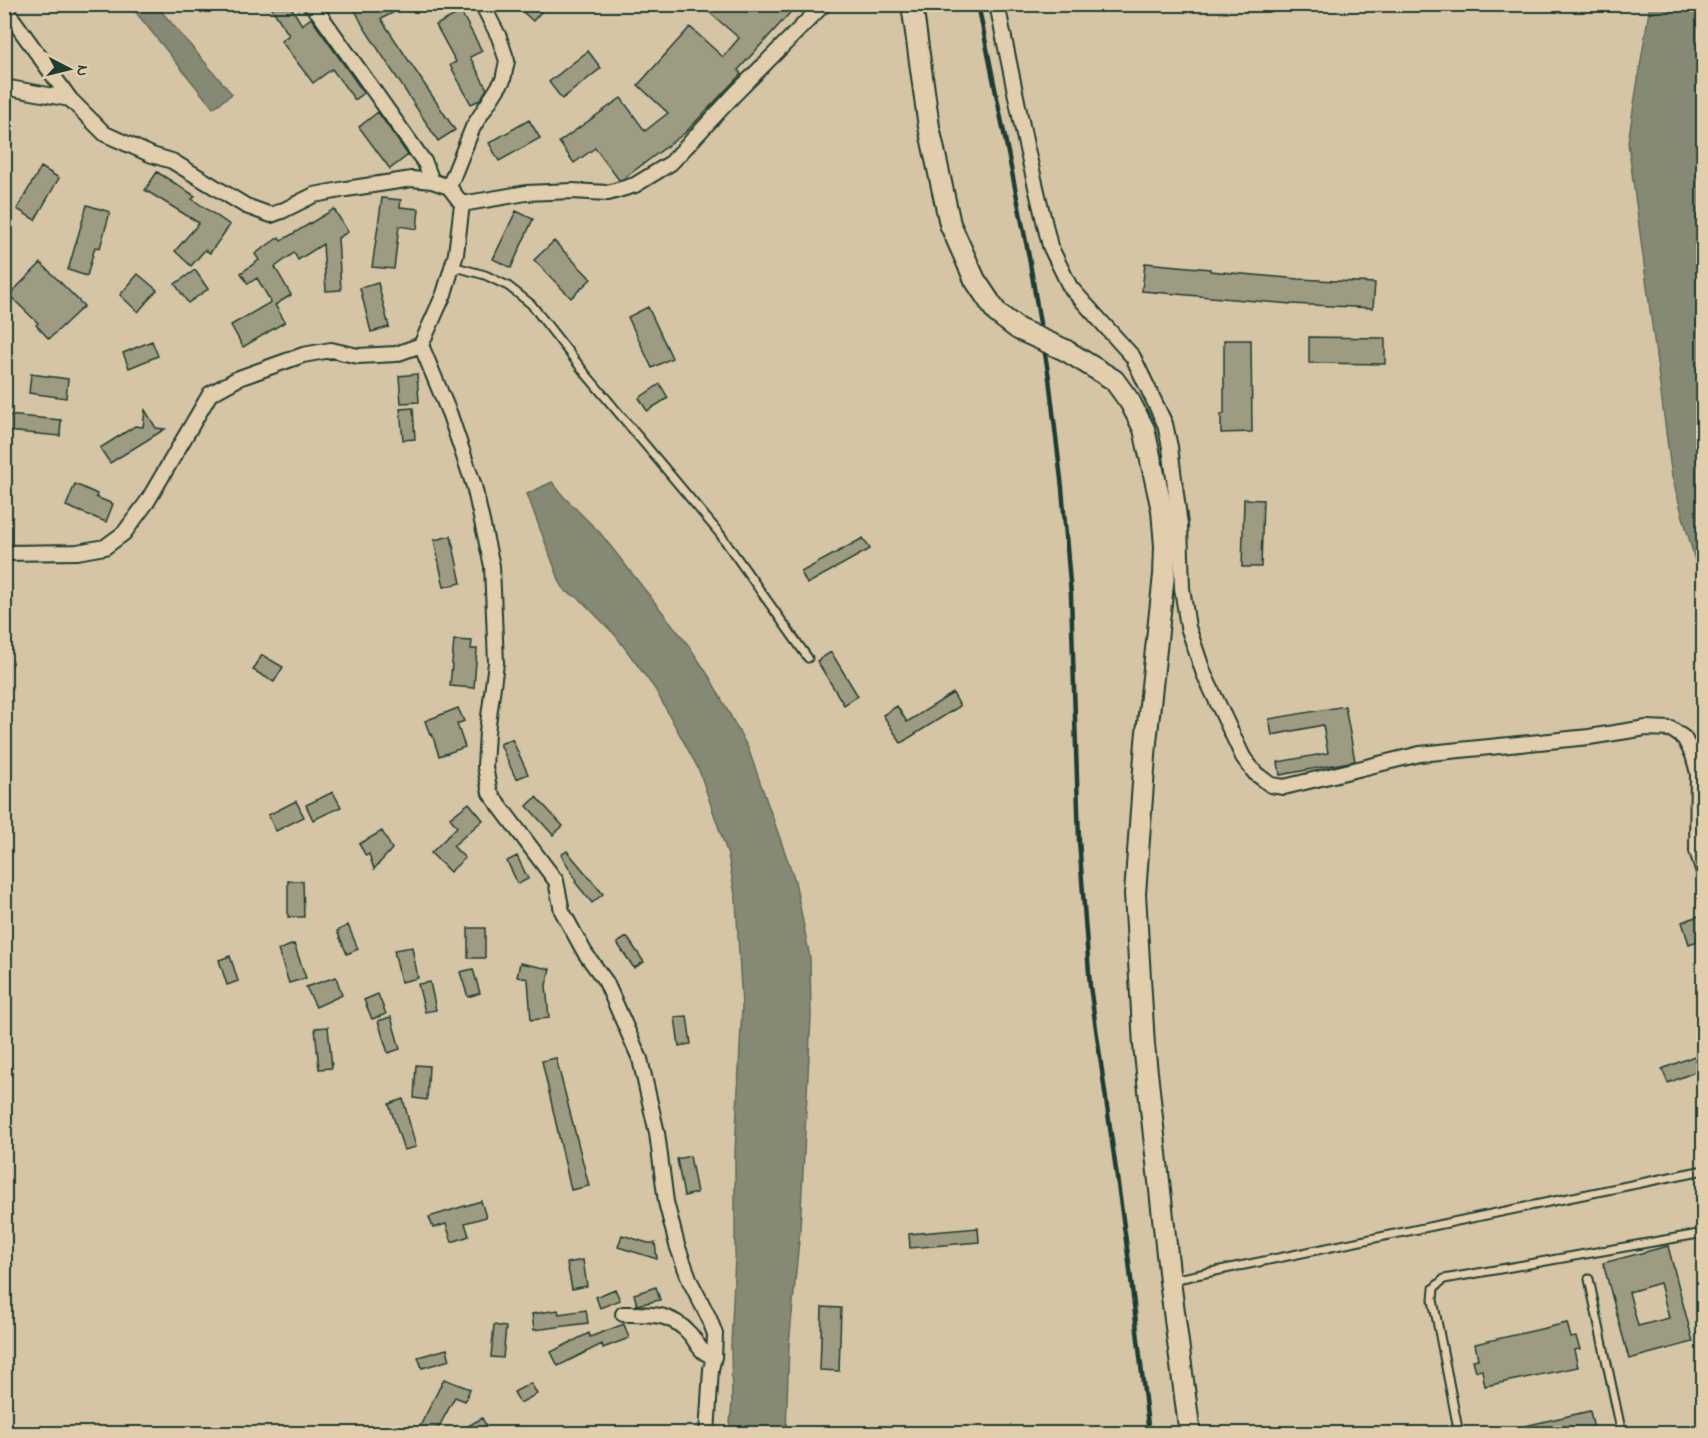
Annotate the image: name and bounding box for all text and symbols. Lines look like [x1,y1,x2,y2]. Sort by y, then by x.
north arrow [39,39,99,99]
text: N [69,64,94,78]

